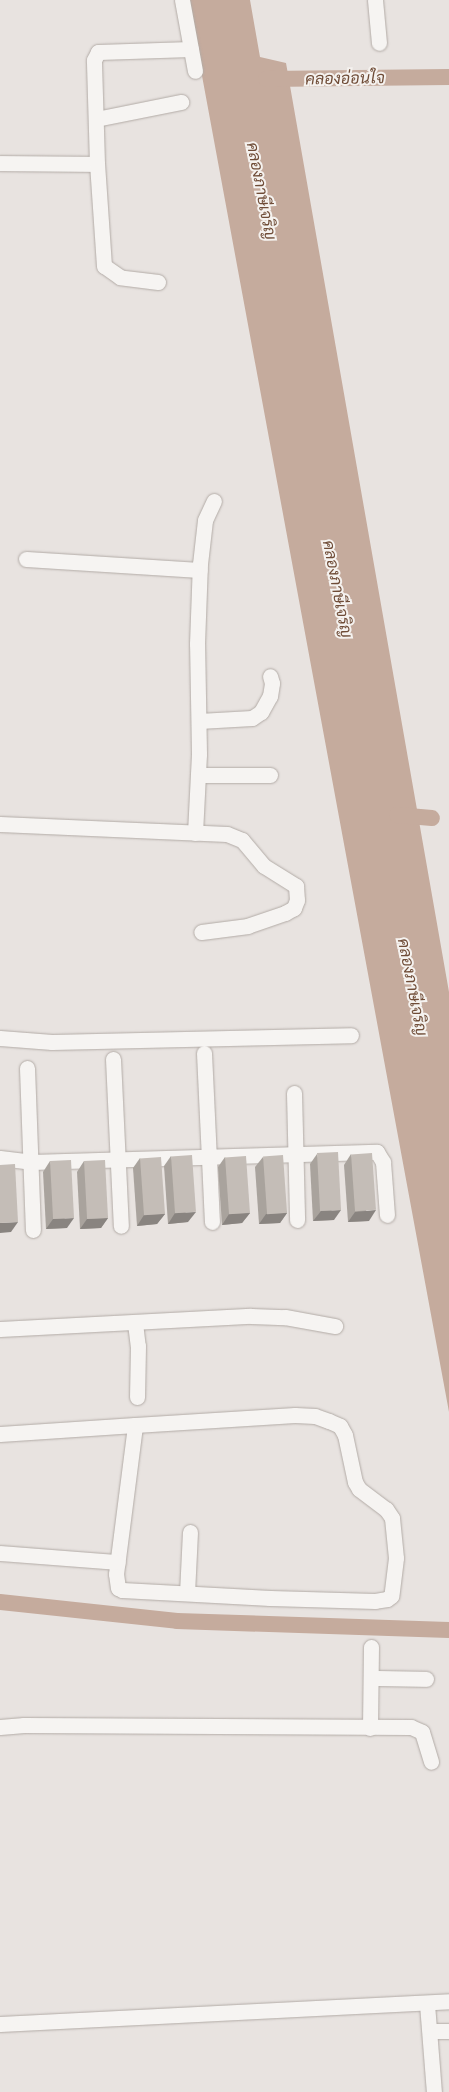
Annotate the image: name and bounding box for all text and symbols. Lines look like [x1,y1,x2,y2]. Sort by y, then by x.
water label: คลองอ่อนใจ [305,68,385,88]
water label: คลองภาษีเจริญ [243,141,281,241]
water label: คลองภาษีเจริญ [319,539,357,639]
water label: คลองภาษีเจริญ [394,937,432,1037]

